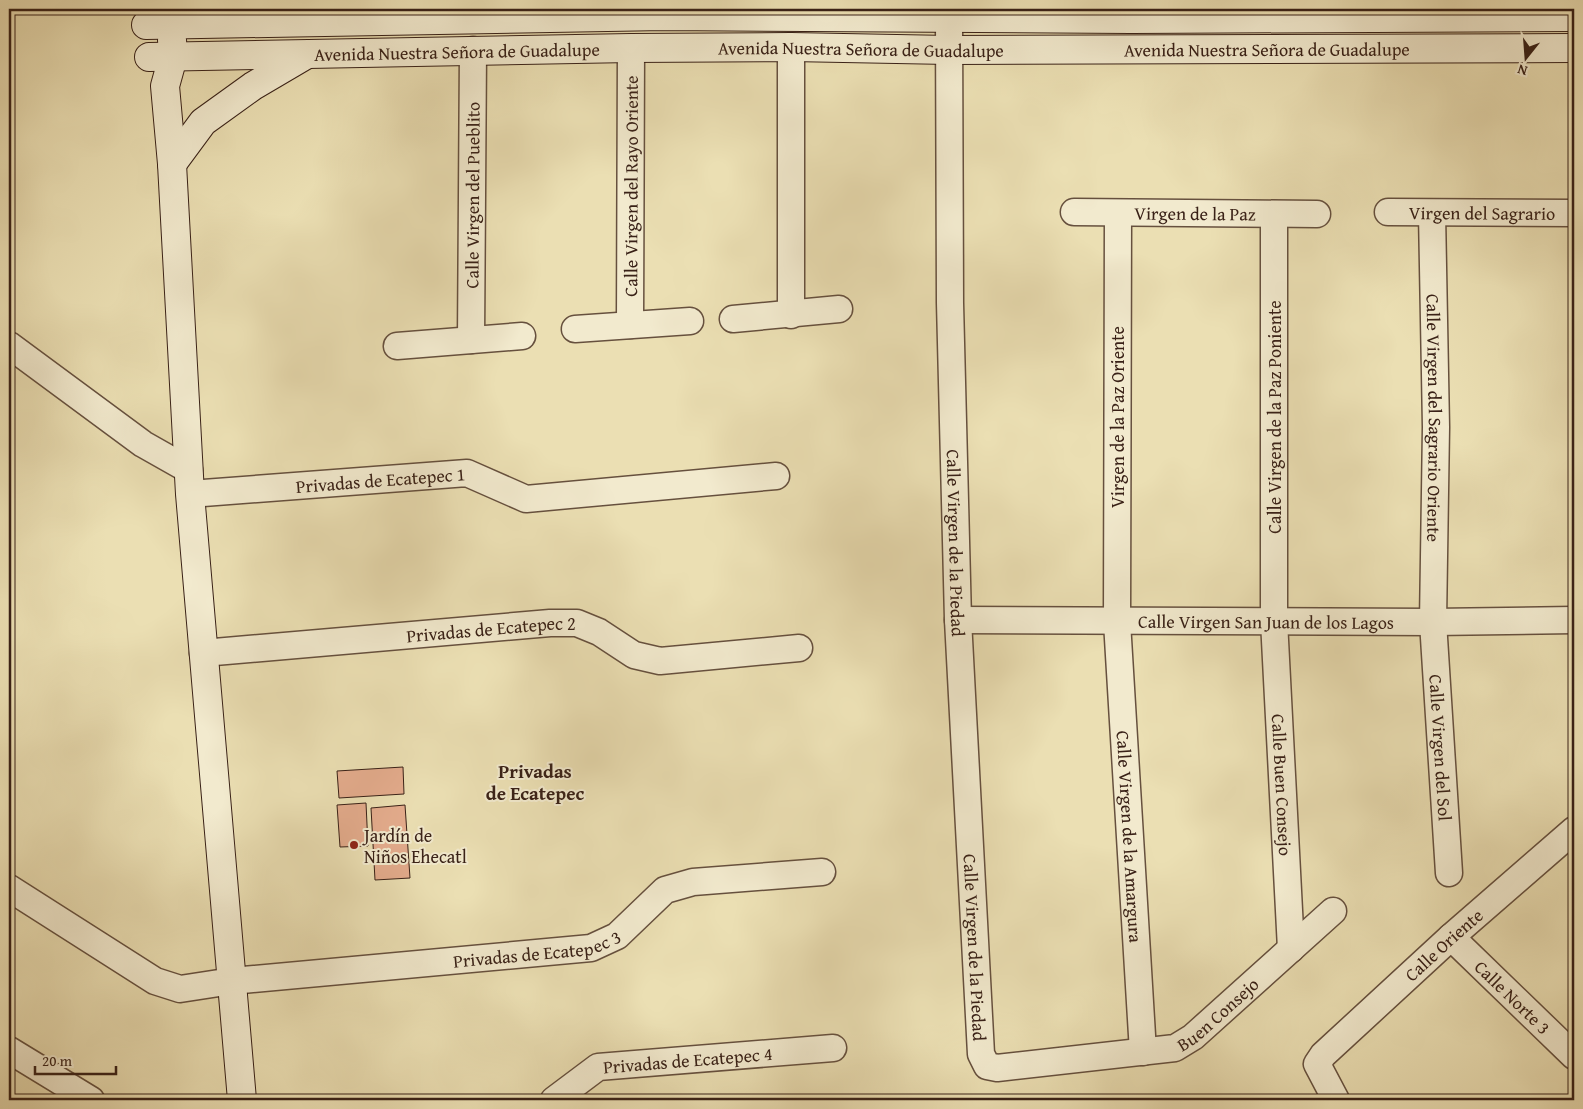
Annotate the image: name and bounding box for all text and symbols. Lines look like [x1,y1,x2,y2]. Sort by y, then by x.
north arrow [1500,32,1550,82]
street label: Avenida Nuestra Señora de Guadalupe [718,33,1004,64]
street label: Avenida Nuestra Señora de Guadalupe [314,35,600,67]
street label: Avenida Nuestra Señora de Guadalupe [1124,35,1410,63]
text: N [1514,59,1530,81]
street label: Calle Virgen del Rayo Oriente [617,75,644,297]
street label: Calle Virgen del Pueblito [458,102,486,288]
street label: Virgen de la Paz [1134,199,1256,227]
street label: Virgen del Sagrario [1409,199,1555,226]
street label: Calle Virgen del Sagrario Oriente [1420,294,1450,542]
street label: Calle Virgen de la Paz Poniente [1261,300,1288,534]
street label: Virgen de la Paz Oriente [1104,326,1131,508]
street label: Calle Virgen de la Piedad [940,449,972,638]
street label: Privadas de Ecatepec 1 [295,460,466,499]
street label: Calle Virgen San Juan de los Lagos [1138,607,1394,635]
street label: Privadas de Ecatepec 2 [405,610,576,649]
street label: Calle Virgen del Sol [1423,674,1459,822]
street label: Calle Buen Consejo [1265,713,1300,856]
street label: Calle Virgen de la Amargura [1110,730,1150,944]
district label: Privadas de Ecatepec [486,757,584,807]
place label: Jardín de Niños Ehecatl [362,822,467,870]
marker: Jardín de Niños Ehecatl [348,839,360,851]
street label: Calle Virgen de la Piedad [957,853,994,1042]
street label: Calle Oriente [1398,902,1489,987]
street label: Privadas de Ecatepec 3 [452,923,625,974]
street label: Calle Norte 3 [1469,953,1557,1040]
street label: Buen Consejo [1171,971,1265,1057]
street label: Privadas de Ecatepec 4 [602,1039,773,1080]
scale bar [35,1044,116,1076]
text: 20 m [42,1050,73,1071]

